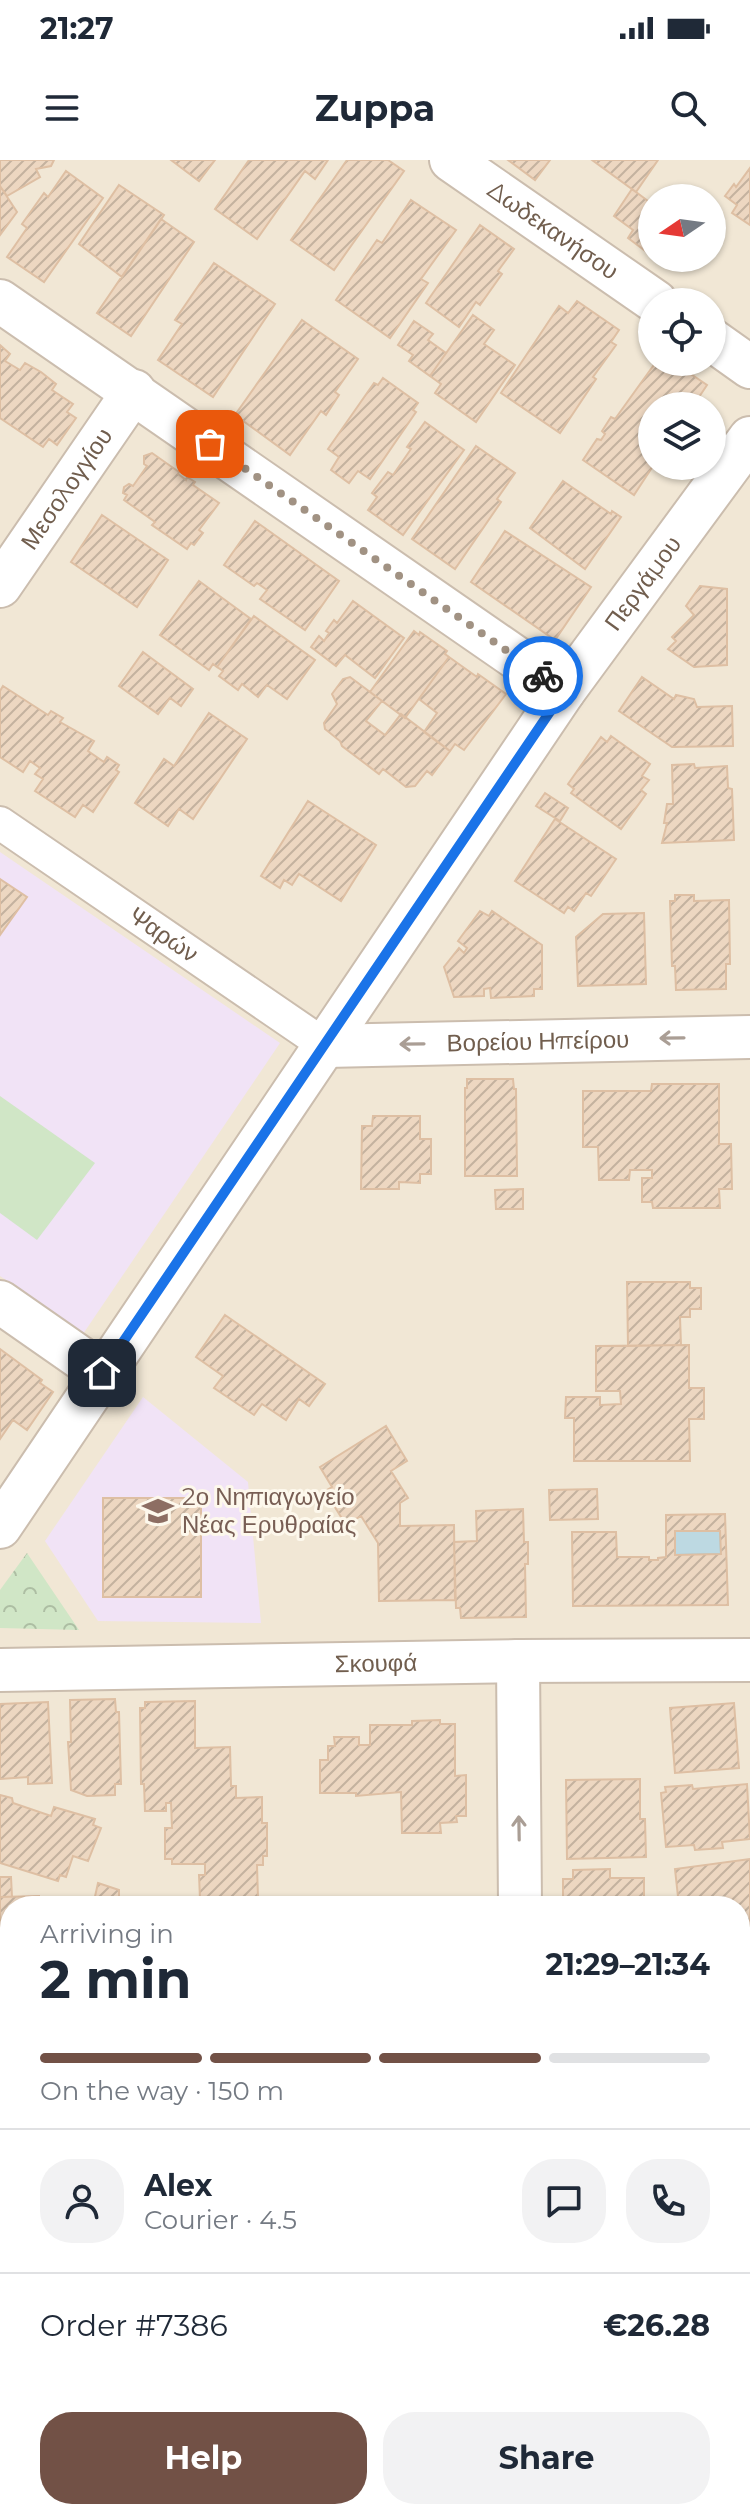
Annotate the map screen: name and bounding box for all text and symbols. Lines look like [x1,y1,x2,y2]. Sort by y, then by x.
text: 21:27 [40,10,114,47]
icon: menu [40,86,84,130]
text: Zuppa [315,86,435,130]
icon: search [666,86,710,130]
street label: Δωδεκανήσου [482,175,624,285]
north arrow [638,184,726,272]
map controls [638,184,726,480]
button: locate [638,288,726,376]
button: layers [638,392,726,480]
pin [176,410,244,478]
street label: Μεσολογγίου [15,422,118,555]
icon: bag [188,422,232,466]
street label: Περγάμου [598,530,687,636]
courier [503,636,583,716]
icon: bike [521,654,565,698]
street label: Ψαρών [124,901,204,968]
street label: Βορείου Ηπείρου [446,1025,630,1057]
one-way arrow [659,1031,686,1046]
one-way arrow [399,1036,426,1052]
pin [68,1339,136,1407]
icon: home [80,1351,124,1395]
place label: 2ο Νηπιαγωγείο Νέας Ερυθραίας [182,1482,356,1539]
school or university icon: 2ο Νηπιαγωγείο Νέας Ερυθραίας [141,1494,175,1528]
street label: Σκουφά [334,1648,418,1678]
one-way arrow [511,1815,527,1842]
text: Arriving in [40,1918,174,1950]
text: 21:29–21:34 [546,1946,710,1983]
text: 2 min [40,1948,192,2011]
text: On the way · 150 m [40,2075,284,2107]
button: person [40,2159,124,2243]
button: chat [522,2159,606,2243]
button: phone [626,2159,710,2243]
text: Alex [144,2167,212,2204]
text: Courier · 4.5 [144,2204,297,2236]
text: Order #7386 [40,2307,228,2344]
text: €26.28 [603,2307,710,2344]
button: Help [40,2412,367,2504]
button: Share [383,2412,710,2504]

